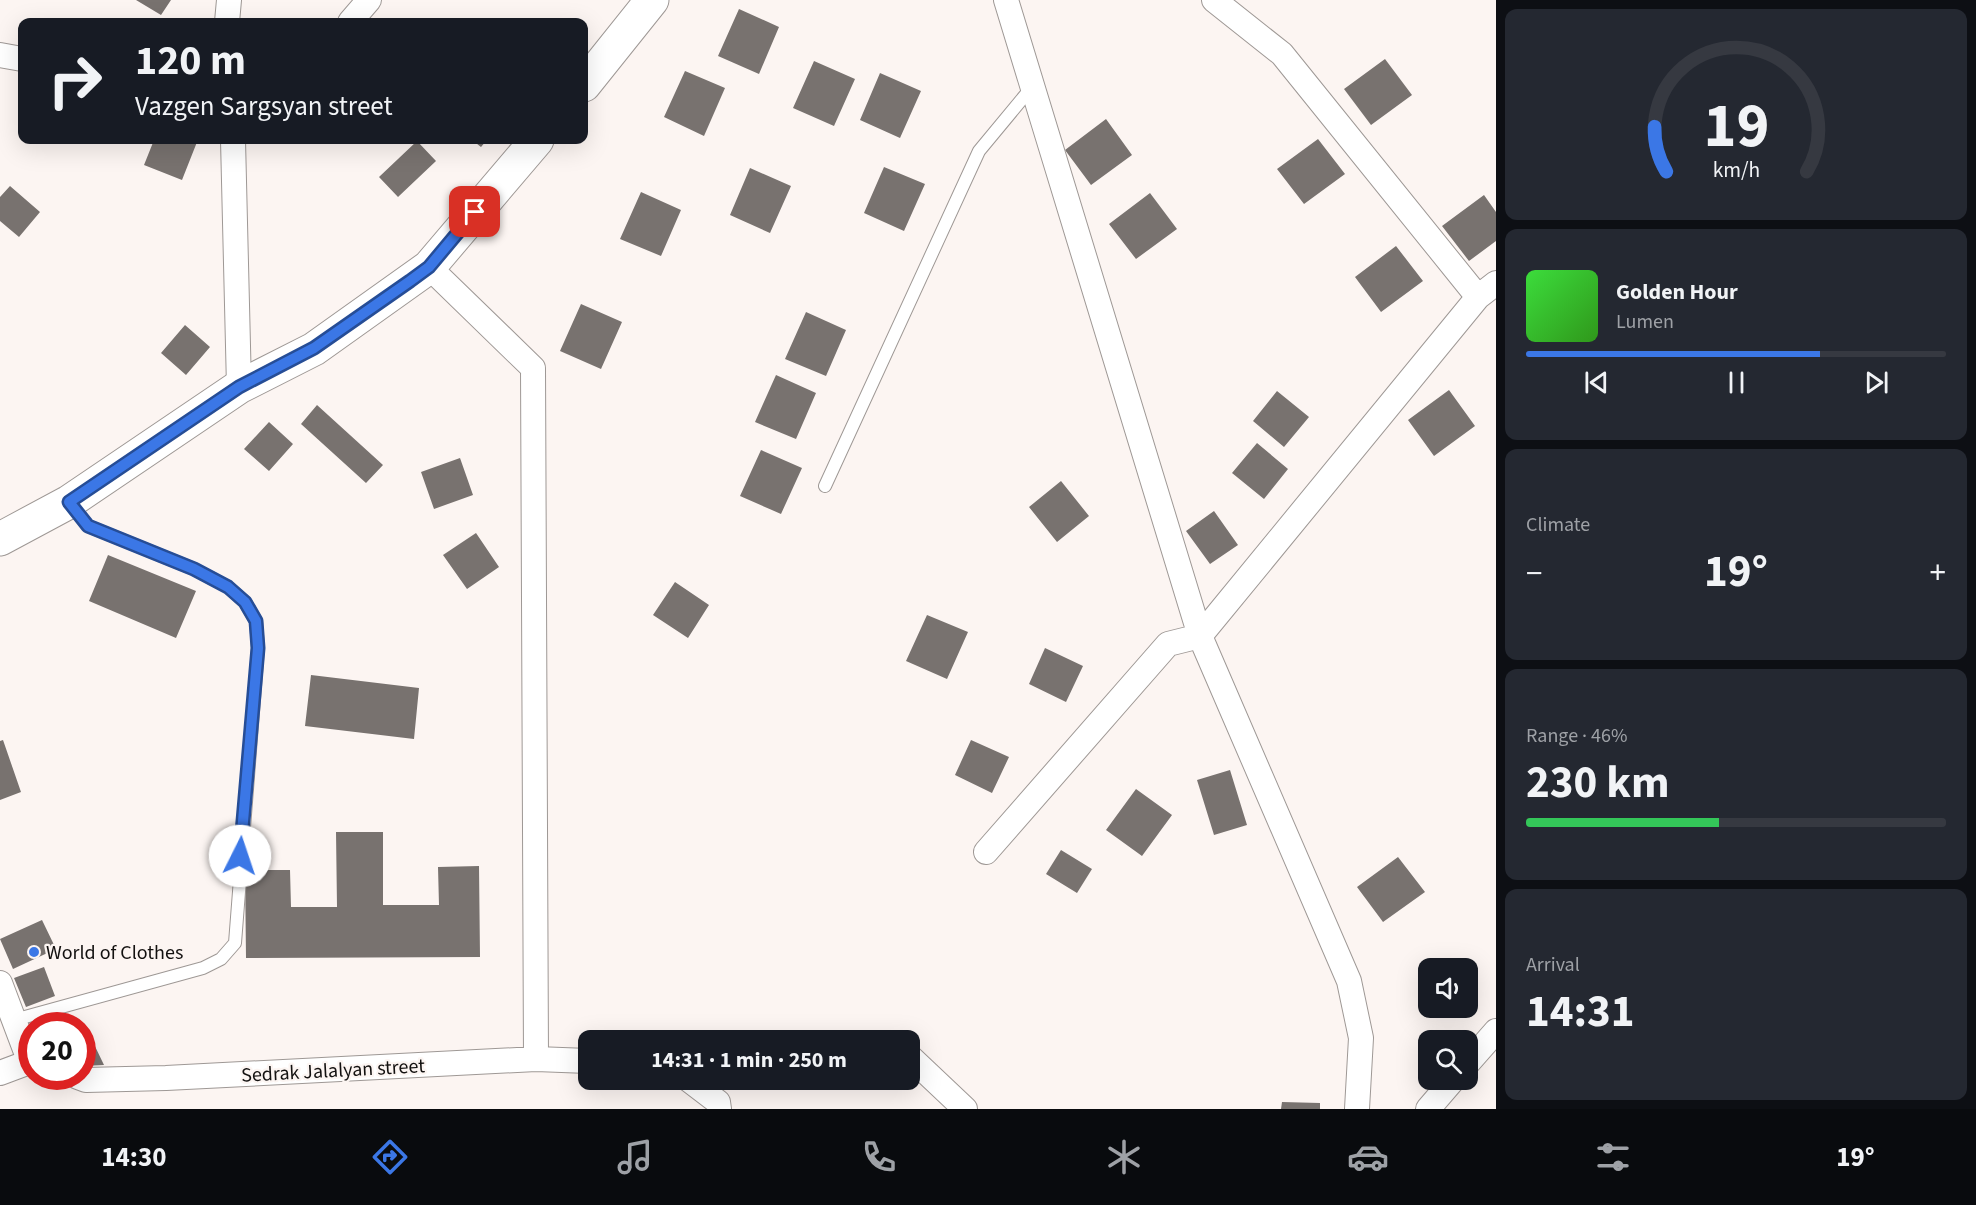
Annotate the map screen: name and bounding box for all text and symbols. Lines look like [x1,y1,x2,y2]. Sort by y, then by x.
text: 120 m [135,31,246,91]
icon: right [36,42,114,120]
text: 19 [1703,82,1769,171]
text: Vazgen Sargsyan street [135,87,393,126]
text: km/h [1712,155,1760,186]
pin [449,186,500,237]
icon: arrive [458,195,491,228]
text: Golden Hour [1616,276,1738,308]
text: Lumen [1616,308,1674,336]
icon: previous [1580,366,1613,399]
icon: pause [1720,366,1753,399]
icon: next [1860,366,1893,399]
text: Climate [1526,511,1590,539]
text: 19° [1704,540,1768,604]
text: − [1526,550,1542,597]
text: + [1930,550,1946,597]
text: Range · 46% [1526,722,1627,750]
text: 230 km [1526,751,1670,815]
position arrow [208,824,272,888]
place label: World of Clothes [46,939,183,967]
marker: World of Clothes [27,945,41,959]
text: Arrival [1526,951,1580,979]
map controls [1418,958,1478,1090]
button: sound [1418,958,1478,1018]
text: 14:31 [1526,980,1635,1044]
speed limit sign: 20 [18,1012,96,1090]
button: search [1418,1030,1478,1090]
text: 14:31 · 1 min · 250 m [651,1044,847,1076]
street label: Sedrak Jalalyan street [240,1052,426,1090]
icon: directions [369,1136,411,1178]
icon: music [614,1136,656,1178]
icon: phone [858,1136,900,1178]
icon: climate [1103,1136,1145,1178]
icon: car [1347,1136,1389,1178]
icon: filters [1592,1136,1634,1178]
text: 14:30 [101,1138,166,1177]
text: 19° [1836,1138,1875,1177]

